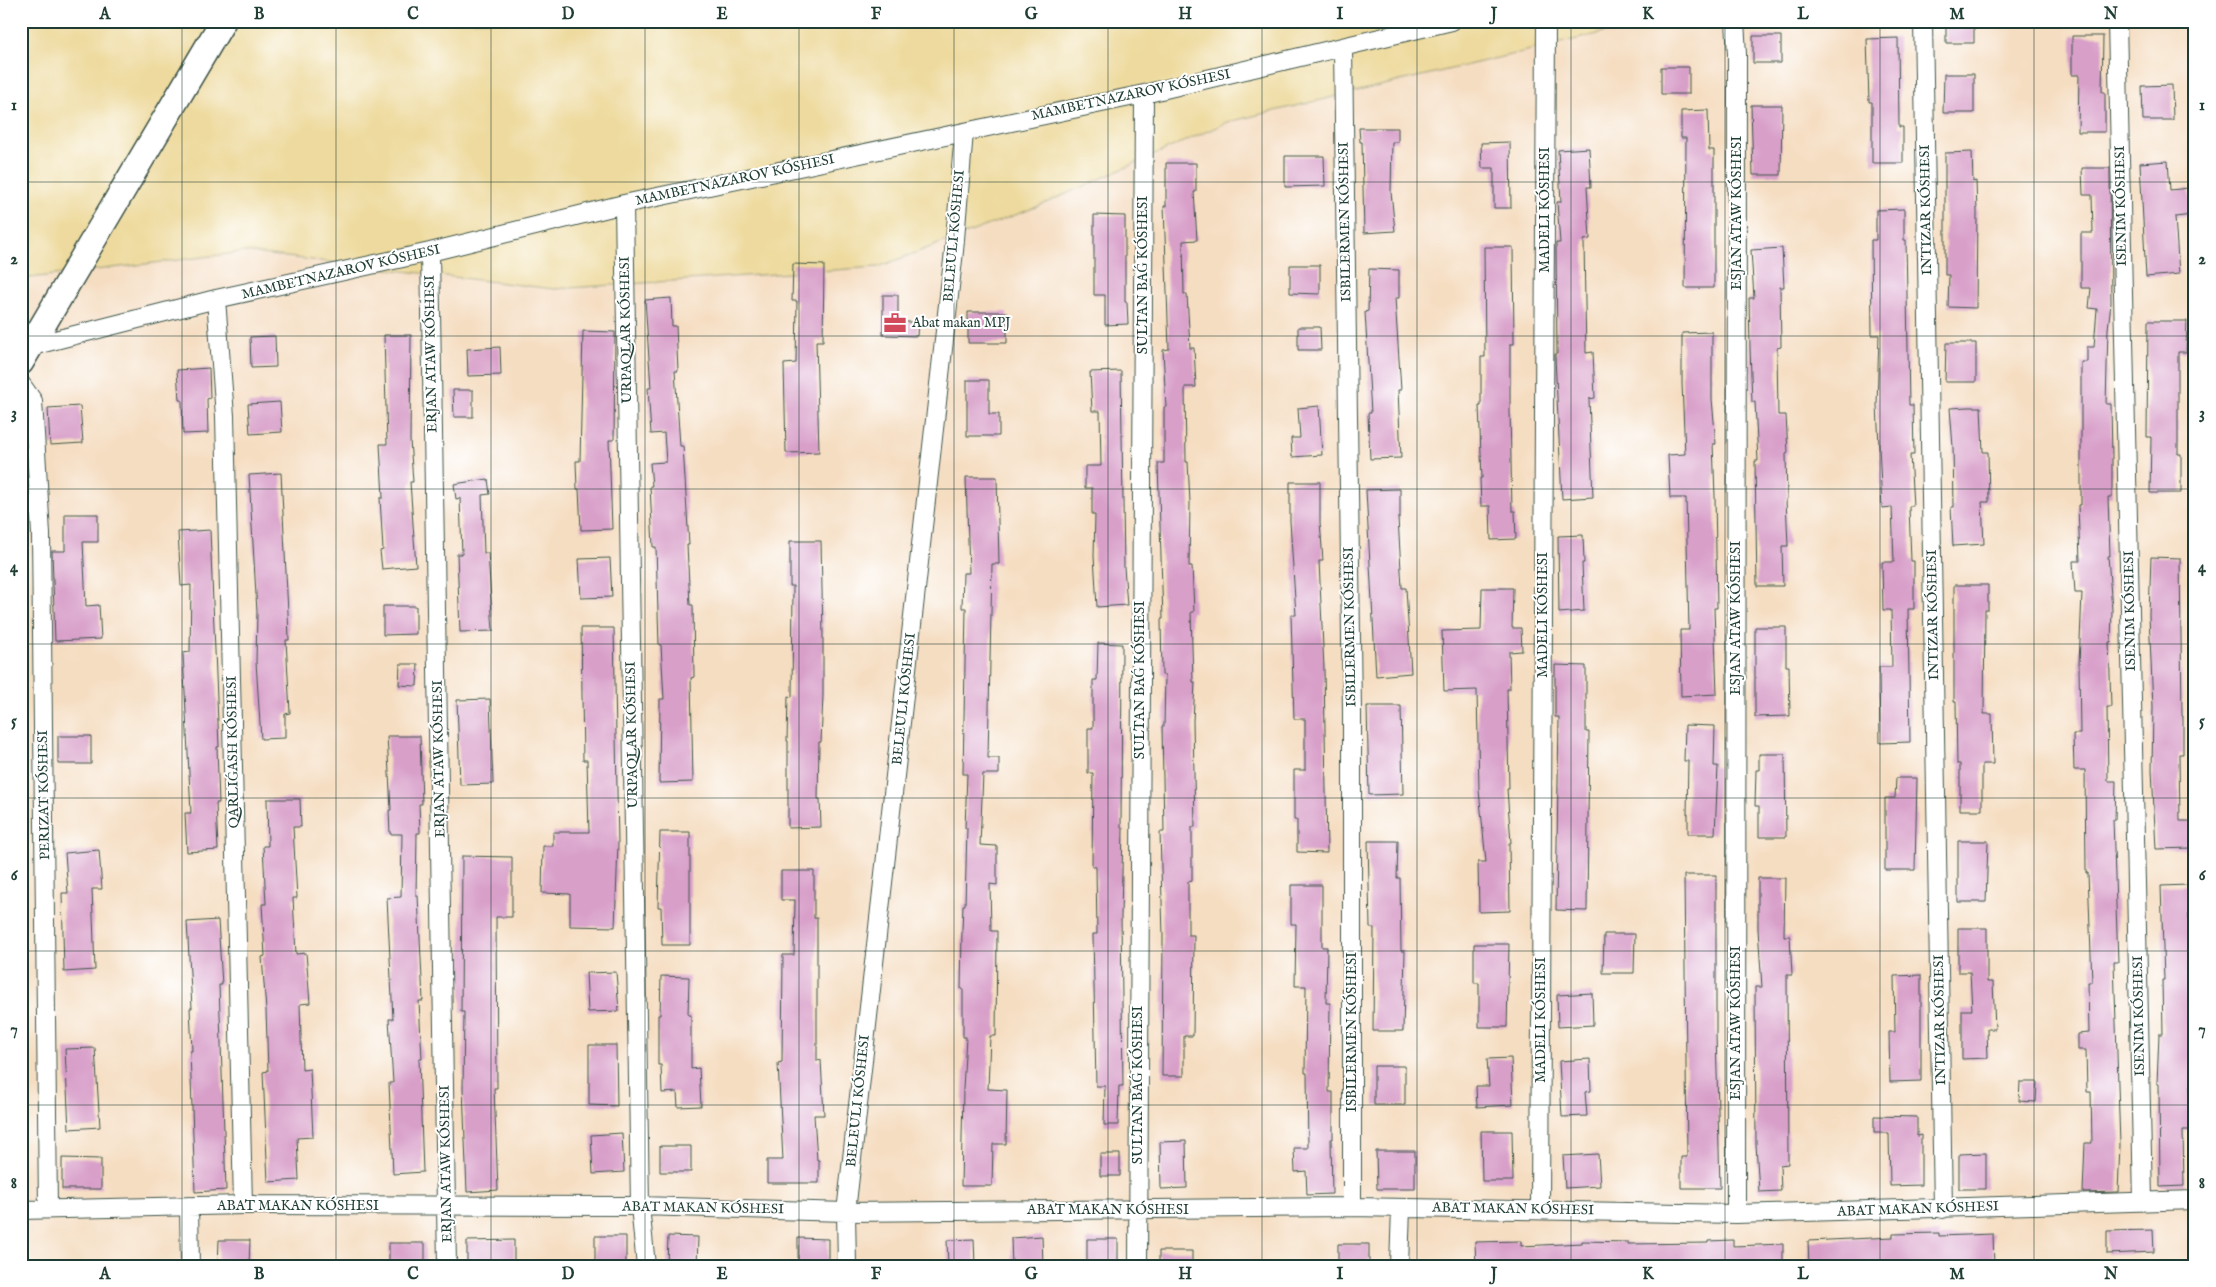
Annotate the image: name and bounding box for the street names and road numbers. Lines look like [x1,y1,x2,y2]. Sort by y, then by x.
street label: MAMBETNAZAROV KÓSHESI [1030,64,1232,125]
street label: ESJAN ATAW KÓSHESI [1727,136,1746,290]
street label: ISBILERMEN KÓSHESI [1334,142,1355,302]
street label: INTIZAR KÓSHESI [1915,144,1936,276]
street label: ISENIM KÓSHESI [2110,145,2131,267]
street label: MADELI KÓSHESI [1535,147,1554,273]
street label: MAMBETNAZAROV KÓSHESI [634,149,836,210]
street label: BELEULI KÓSHESI [938,169,969,303]
street label: SULTAN BAǴ KÓSHESI [1133,196,1152,354]
street label: MAMBETNAZAROV KÓSHESI [240,239,442,304]
street label: URPAQLAR KÓSHESI [615,256,636,404]
street label: ERJAN ATAW KÓSHESI [420,275,441,433]
street label: ESJAN ATAW KÓSHESI [1726,541,1745,695]
street label: ISBILERMEN KÓSHESI [1339,547,1360,707]
street label: INTIZAR KÓSHESI [1922,549,1943,681]
street label: ISENIM KÓSHESI [2119,550,2140,672]
street label: MADELI KÓSHESI [1533,552,1552,678]
street label: SULTAN BAǴ KÓSHESI [1130,601,1149,759]
street label: BELEULI KÓSHESI [887,632,920,766]
street label: URPAQLAR KÓSHESI [621,661,642,809]
street label: QARLIǴASH KÓSHESI [222,676,243,828]
street label: ERJAN ATAW KÓSHESI [428,680,449,838]
street label: PERIZAT KÓSHESI [33,730,54,860]
street label: ESJAN ATAW KÓSHESI [1726,946,1745,1100]
street label: ISBILERMEN KÓSHESI [1342,952,1361,1112]
street label: INTIZAR KÓSHESI [1929,954,1950,1086]
street label: ISENIM KÓSHESI [2128,955,2149,1077]
street label: MADELI KÓSHESI [1531,957,1550,1083]
street label: SULTAN BAǴ KÓSHESI [1128,1006,1147,1164]
street label: BELEULI KÓSHESI [841,1034,874,1168]
street label: ERJAN ATAW KÓSHESI [435,1085,456,1243]
street label: ABAT MAKAN KÓSHESI [216,1196,379,1215]
street label: ABAT MAKAN KÓSHESI [1836,1196,1999,1221]
street label: ABAT MAKAN KÓSHESI [621,1197,784,1218]
street label: ABAT MAKAN KÓSHESI [1431,1198,1594,1219]
street label: ABAT MAKAN KÓSHESI [1026,1200,1189,1219]

